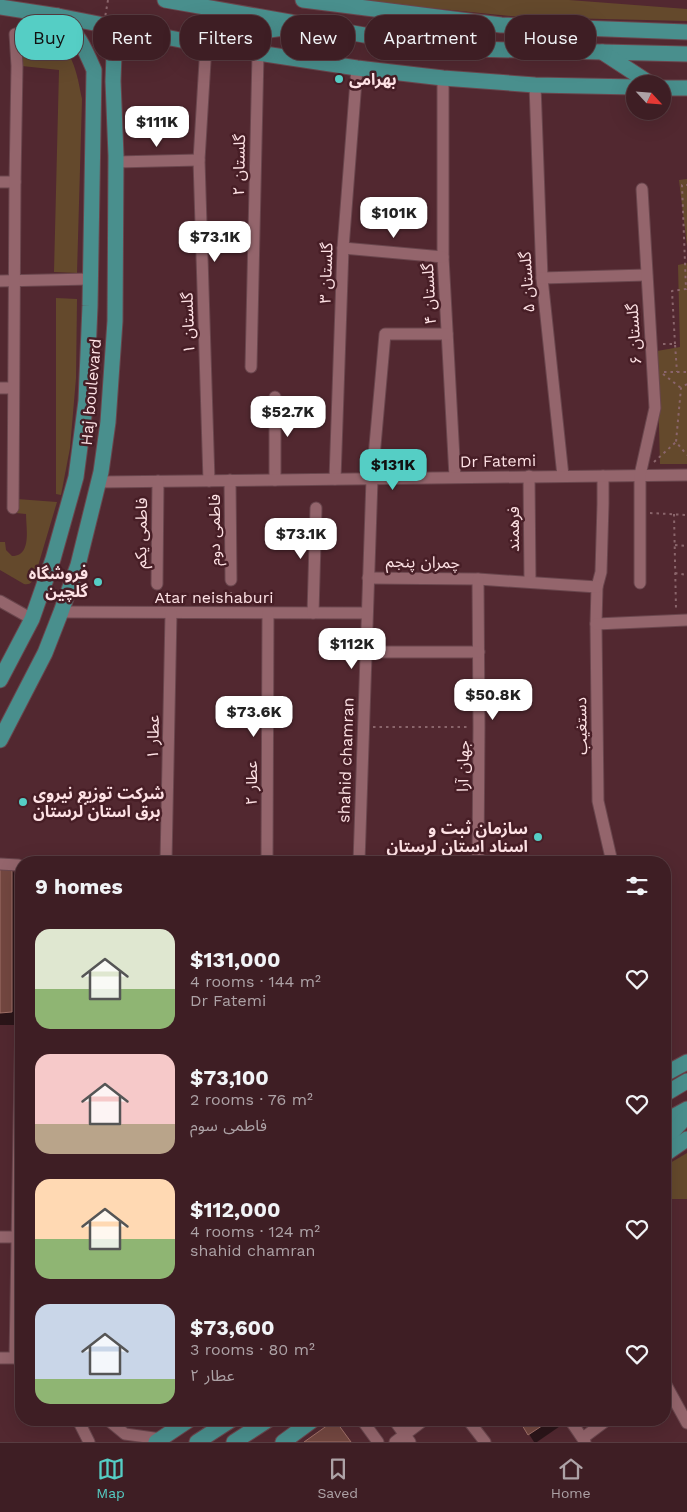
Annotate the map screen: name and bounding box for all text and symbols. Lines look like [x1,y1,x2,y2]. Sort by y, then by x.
chip: Buy [15,15,83,60]
chip: Rent [93,15,170,60]
chip: Filters [180,15,271,60]
chip: New [281,15,355,60]
chip: Apartment [365,15,495,60]
chip: House [505,15,596,60]
place label: بهرامی [349,70,397,89]
marker: بهرامی [333,73,345,85]
north arrow [626,75,671,120]
map controls [626,75,671,120]
pin: $111K [122,106,192,148]
text: $111K [136,112,178,131]
street label: گلستان ۲ [229,134,249,196]
pin: $101K [359,196,429,239]
text: $101K [371,203,417,222]
pin: $73.1K [174,220,256,263]
text: $73.1K [190,227,240,246]
street label: گلستان ۳ [315,242,337,304]
street label: گلستان ۵ [515,250,539,313]
street label: گلستان ۴ [418,263,440,325]
street label: گلستان ۱ [177,292,199,354]
street label: گلستان ۶ [622,302,646,365]
street label: Haj boulevard [77,338,105,446]
pin: $52.7K [247,396,329,438]
text: $52.7K [262,402,314,421]
pin: $131K [358,448,428,491]
street label: Dr Fatemi [460,451,536,471]
text: $131K [371,455,415,474]
street label: فاطمی دوم [205,494,227,566]
street label: فاطمی یکم [131,497,154,569]
street label: فرهمند [504,506,523,552]
pin: $73.1K [260,518,342,560]
text: $73.1K [276,524,326,543]
street label: چمران پنجم [386,552,460,575]
place label: فروشگاه گلچین [29,564,89,601]
marker: فروشگاه گلچین [92,576,104,588]
street label: Atar neishaburi [155,588,273,607]
pin: $112K [317,628,387,670]
text: $112K [330,634,374,653]
pin: $50.8K [452,678,534,721]
text: $50.8K [465,685,521,704]
pin: $73.6K [213,696,295,738]
street label: shahid chamran [334,697,358,823]
street label: دستغیب [571,697,591,755]
text: $73.6K [227,702,281,721]
street label: عطار ۱ [143,715,163,759]
street label: جهان آرا [453,740,473,792]
street label: عطار ۲ [242,761,261,805]
place label: شرکت توزیع نیروی برق استان لرستان [33,784,164,821]
marker: شرکت توزیع نیروی برق استان لرستان [17,796,29,808]
place label: سازمان ثبت و اسناد استان لرستان [387,819,528,856]
marker: سازمان ثبت و اسناد استان لرستان [532,831,544,843]
icon: filters [623,872,651,900]
text: 9 homes [35,874,123,899]
text: $131,000 [190,947,280,972]
icon: home [75,949,135,1009]
icon: heart [623,965,651,993]
text: 4 rooms · 144 m² [190,972,321,991]
text: Dr Fatemi [190,991,266,1010]
text: $73,100 [190,1065,269,1090]
icon: home [75,1074,135,1134]
text: 2 rooms · 76 m² [190,1090,313,1109]
icon: heart [623,1090,651,1118]
text: فاطمی سوم [190,1116,267,1135]
text: $112,000 [190,1197,281,1222]
icon: home [75,1199,135,1259]
icon: heart [623,1215,651,1243]
text: 4 rooms · 124 m² [190,1222,320,1241]
text: shahid chamran [190,1241,315,1260]
text: $73,600 [190,1315,275,1340]
icon: home [75,1324,135,1384]
text: 3 rooms · 80 m² [190,1340,315,1359]
icon: heart [623,1340,651,1368]
text: عطار ۲ [190,1366,235,1385]
tab: Map [96,1455,125,1501]
tab: Saved [317,1455,358,1501]
tab: Home [551,1455,591,1501]

